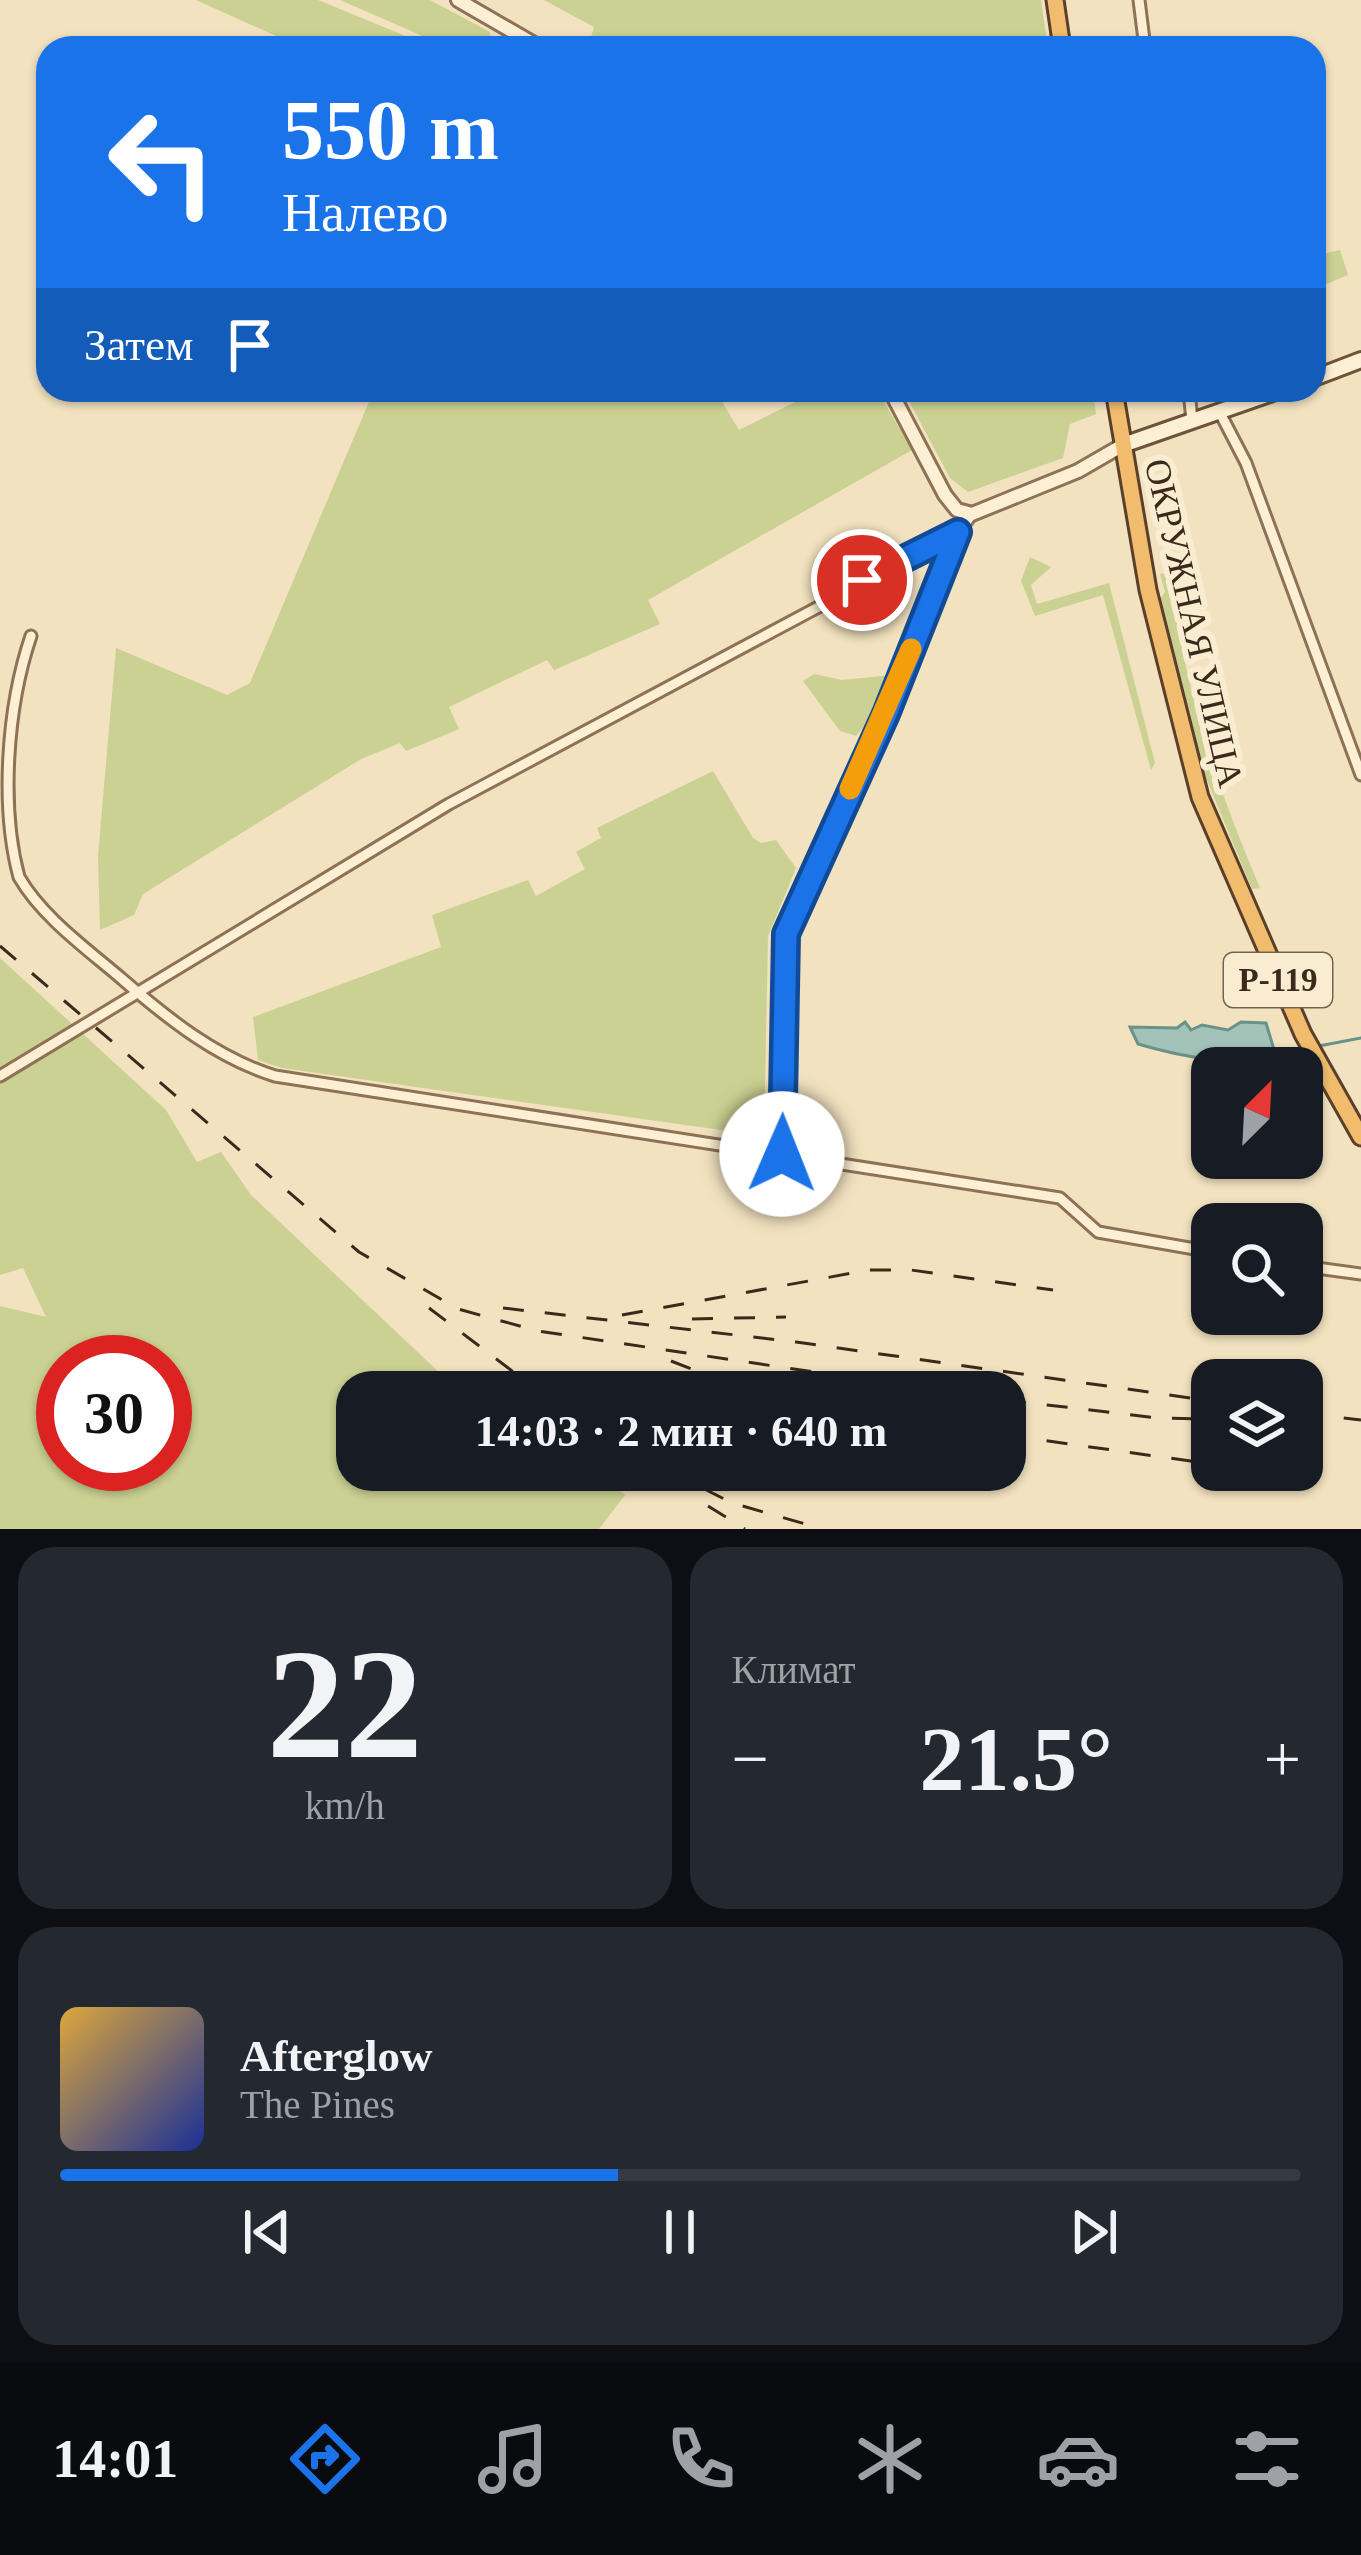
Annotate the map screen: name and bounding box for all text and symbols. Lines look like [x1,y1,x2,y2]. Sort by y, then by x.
icon: left [84,84,240,240]
text: 550 m [282,84,499,177]
text: Налево [282,183,448,243]
icon: arrive [217,312,283,378]
text: Затем [84,320,193,370]
street label: ОКРУЖНАЯ УЛИЦА [1137,455,1251,791]
pin [811,529,913,631]
icon: arrive [829,547,895,613]
road number: Р-119 [1224,953,1332,1007]
north arrow [1191,1047,1323,1179]
map controls [1191,1047,1323,1491]
position arrow [719,1091,845,1217]
button: search [1191,1203,1323,1335]
speed limit sign: 30 [36,1335,192,1491]
button: layers [1191,1359,1323,1491]
text: 14:03 · 2 мин · 640 m [475,1406,887,1456]
text: 22 [267,1618,423,1791]
text: Климат [732,1648,856,1691]
text: 21.5° [920,1710,1113,1809]
text: − [732,1722,769,1795]
text: + [1264,1722,1301,1795]
text: km/h [305,1784,385,1827]
text: Afterglow [240,2031,432,2081]
text: The Pines [240,2083,395,2126]
icon: previous [234,2199,300,2265]
icon: pause [647,2199,713,2265]
icon: next [1061,2199,1127,2265]
icon: directions [283,2417,367,2501]
icon: music [471,2417,555,2501]
icon: phone [659,2417,743,2501]
icon: climate [848,2417,932,2501]
icon: car [1036,2417,1120,2501]
icon: filters [1225,2417,1309,2501]
text: 14:01 [52,2429,178,2489]

